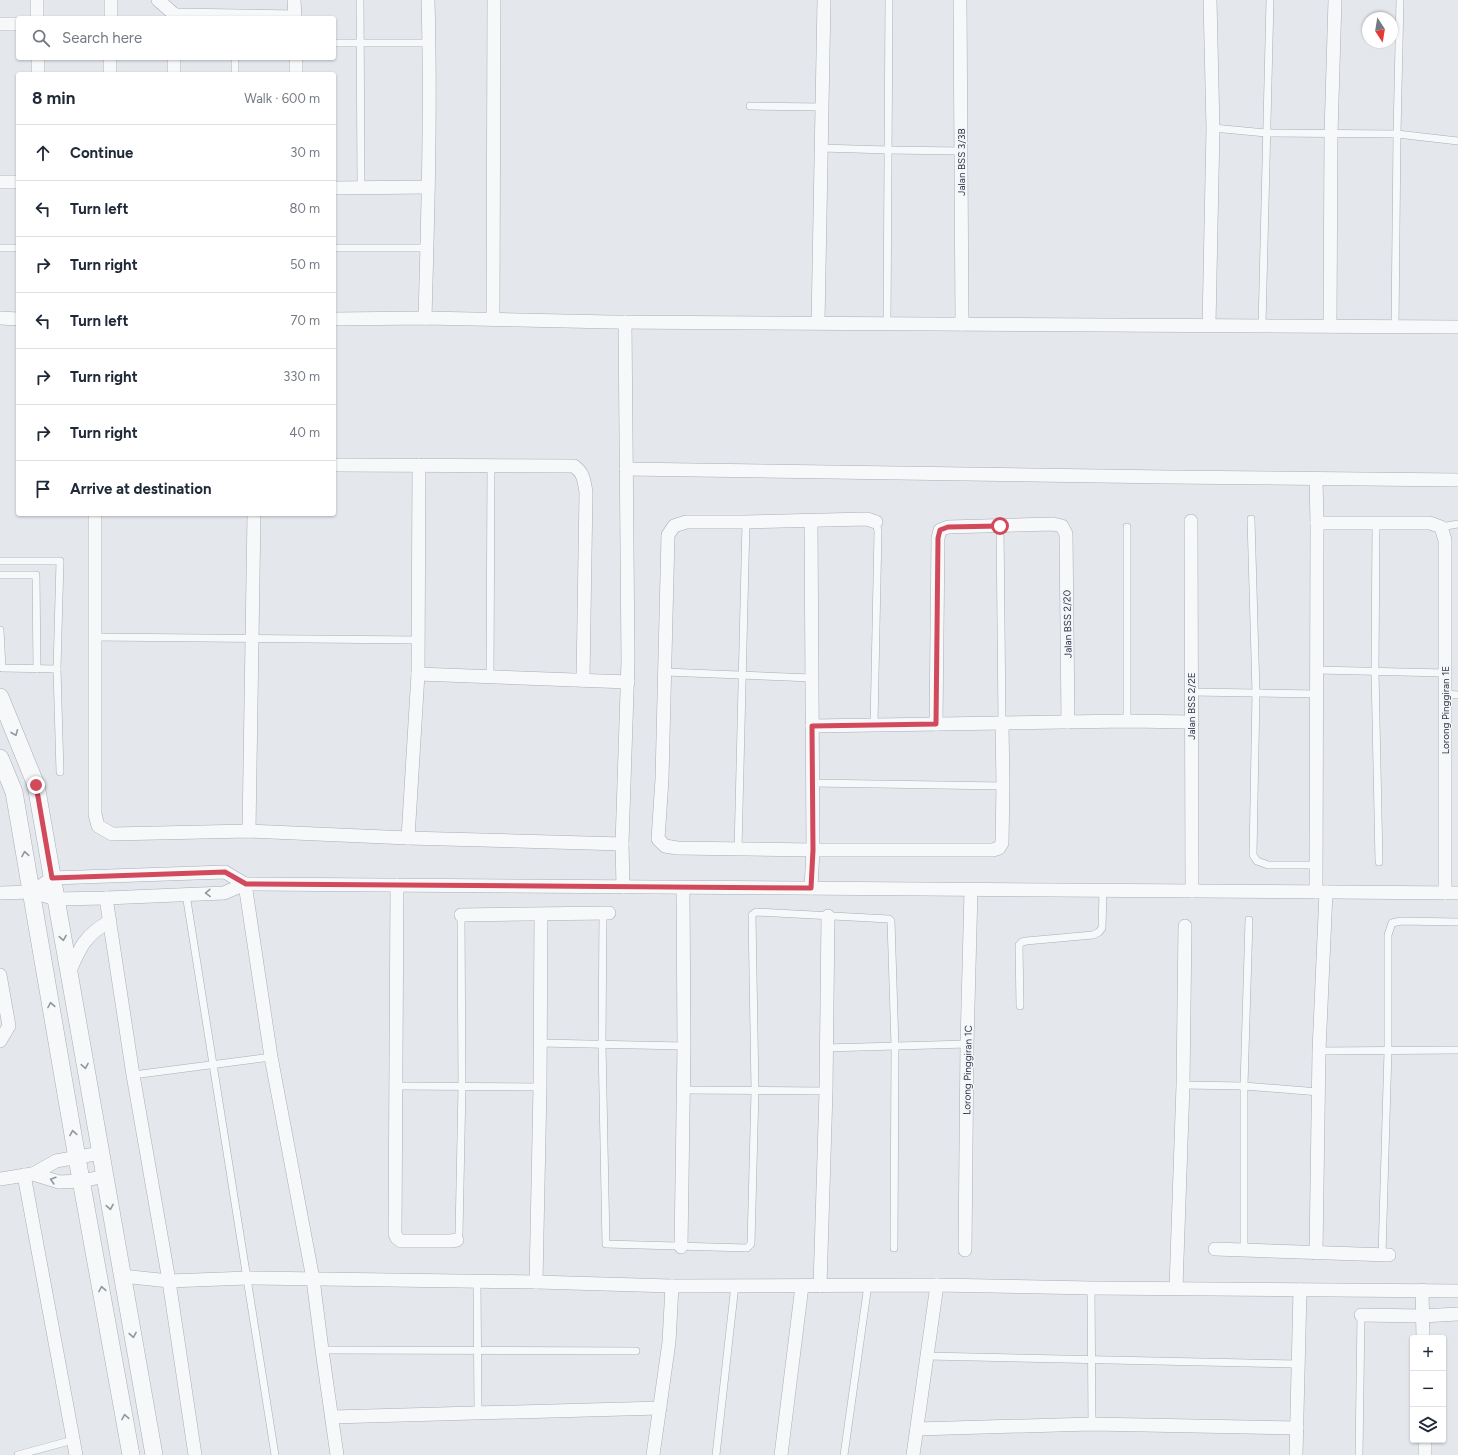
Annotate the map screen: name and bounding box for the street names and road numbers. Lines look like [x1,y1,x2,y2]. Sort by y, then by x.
street label: Jalan BSS 3/3B [955,128,968,196]
street label: Jalan BSS 2/20 [1060,590,1075,658]
street label: Lorong Pinggiran 1E [1439,666,1452,754]
street label: Jalan BSS 2/2E [1185,672,1198,740]
street label: Lorong Pinggiran 1C [960,1025,975,1115]

